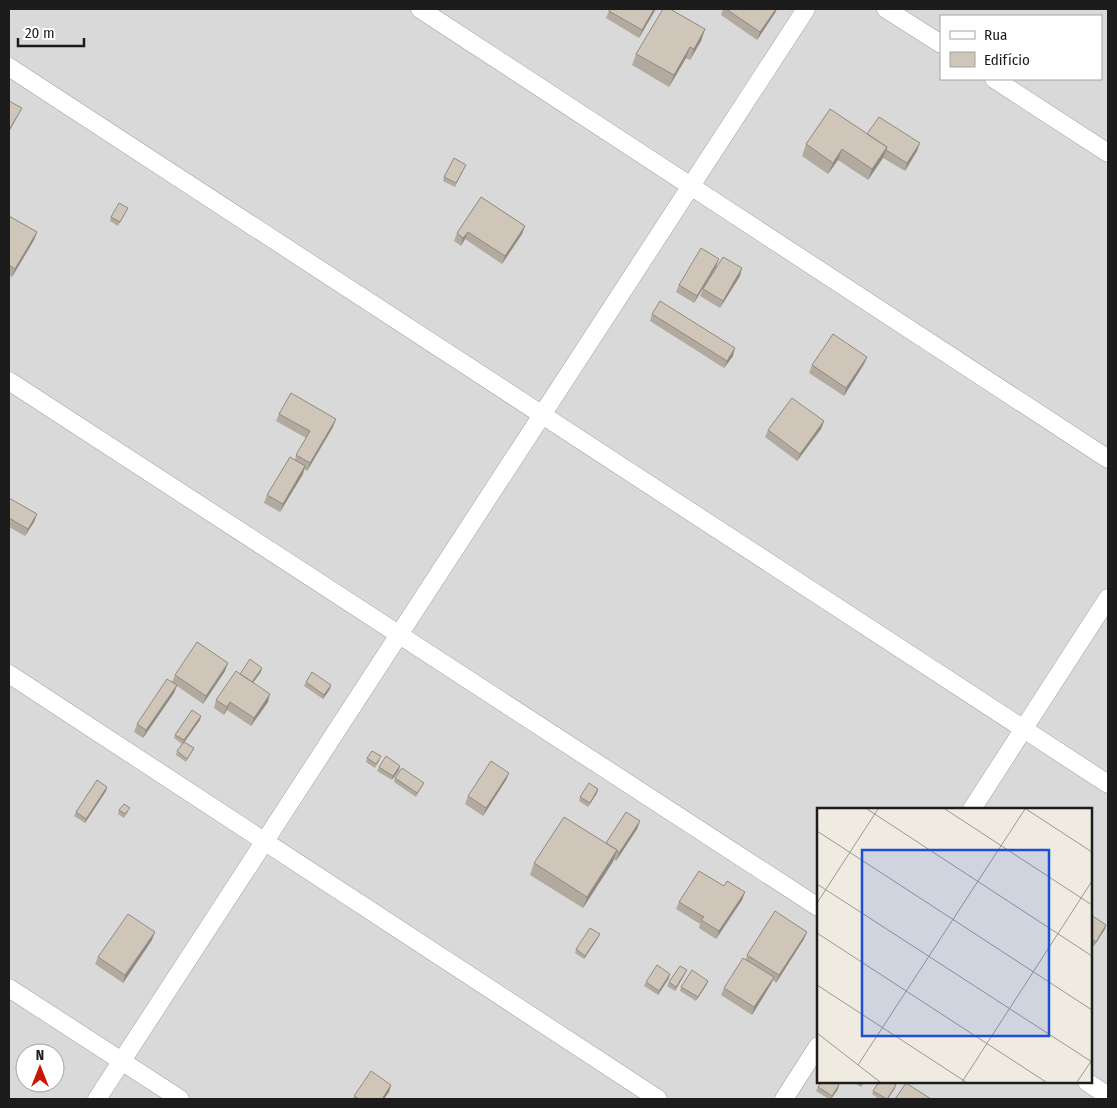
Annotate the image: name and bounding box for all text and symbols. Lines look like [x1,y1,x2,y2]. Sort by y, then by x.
scale bar [18,15,84,47]
legend [940,15,1102,80]
text: 20 m [25,24,55,42]
text: Rua [984,26,1007,44]
text: Edifício [984,51,1030,69]
inset map [817,808,1092,1083]
north arrow [15,1043,65,1093]
text: N [36,1047,44,1064]

